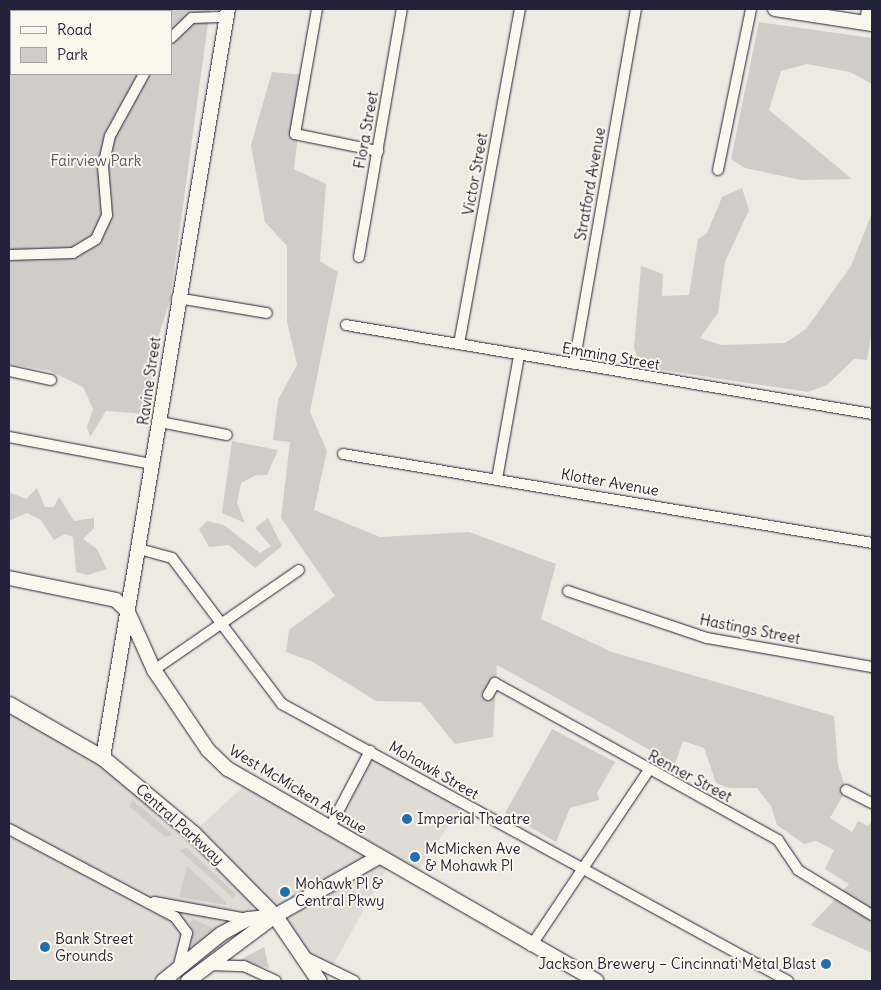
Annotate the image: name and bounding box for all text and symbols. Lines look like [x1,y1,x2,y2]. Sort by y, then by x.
legend [10,10,172,75]
text: Road [57,20,92,39]
text: Park [57,45,88,64]
street label: Flora Street [350,90,382,170]
street label: Stratford Avenue [571,126,609,242]
street label: Victor Street [459,131,491,217]
park label: Fairview Park [51,152,141,170]
street label: Ravine Street [134,336,164,426]
street label: Emming Street [561,339,661,373]
street label: Klotter Avenue [560,465,660,499]
street label: Hastings Street [698,610,802,648]
street label: Mohawk Street [386,737,482,803]
street label: West McMicken Avenue [226,741,370,837]
street label: Renner Street [645,746,735,806]
street label: Central Parkway [132,780,228,868]
place label: Imperial Theatre [417,810,530,828]
marker: Imperial Theatre [401,813,413,825]
place label: McMicken Ave & Mohawk Pl [425,839,521,874]
marker: McMicken Ave & Mohawk Pl [409,851,421,863]
place label: Mohawk Pl & Central Pkwy [295,874,385,909]
marker: Mohawk Pl & Central Pkwy [279,886,291,898]
place label: Bank Street Grounds [55,929,133,964]
marker: Bank Street Grounds [39,941,51,953]
place label: Jackson Brewery – Cincinnati Metal Blast [538,955,816,973]
marker: Jackson Brewery – Cincinnati Metal Blast [820,958,832,970]

